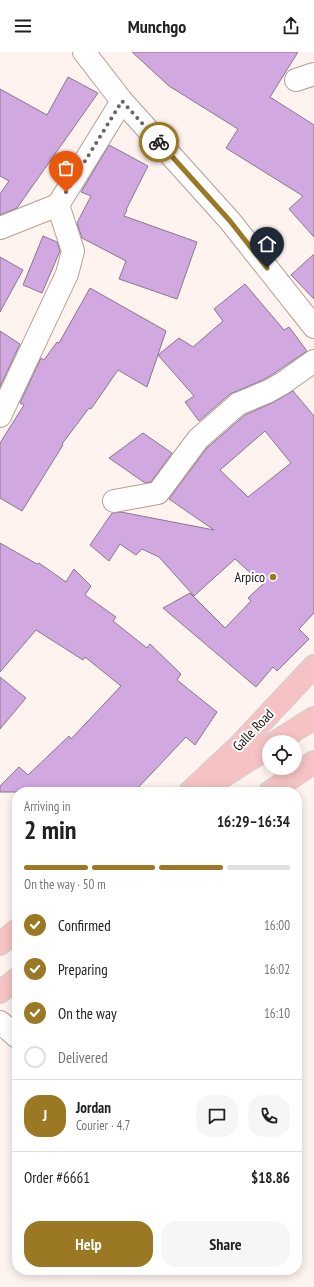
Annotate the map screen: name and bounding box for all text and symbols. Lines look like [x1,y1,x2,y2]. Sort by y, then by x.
icon: menu [12,15,34,37]
text: Munchgo [128,15,186,38]
icon: share [280,15,302,37]
courier [139,122,179,162]
icon: bike [148,131,170,153]
pin [49,151,83,192]
icon: bag [55,157,77,179]
pin [250,227,284,268]
icon: home [256,233,278,255]
place label: Arpico [235,568,265,586]
marker: Arpico [268,572,278,582]
street label: Galle Road [229,705,277,755]
map controls [262,735,302,775]
button: locate [262,735,302,775]
text: Arriving in [24,798,71,815]
text: 16:29–16:34 [217,812,290,831]
text: 2 min [24,813,77,846]
text: On the way · 50 m [24,876,106,893]
icon: check [24,914,46,936]
text: Confirmed [58,916,111,935]
text: 16:00 [264,917,290,934]
icon: check [24,958,46,980]
text: Preparing [58,960,108,979]
text: 16:02 [264,961,290,978]
icon: check [24,1002,46,1024]
text: On the way [58,1004,117,1023]
text: 16:10 [264,1005,290,1022]
text: Delivered [58,1048,108,1067]
button: chat [196,1095,238,1137]
button: phone [248,1095,290,1137]
text: Jordan [76,1098,111,1117]
text: J [43,1106,47,1125]
text: Courier · 4.7 [76,1117,130,1134]
text: Order #6661 [24,1168,90,1187]
text: $18.86 [251,1168,290,1187]
button: Help [24,1221,153,1267]
button: Share [161,1221,290,1267]

